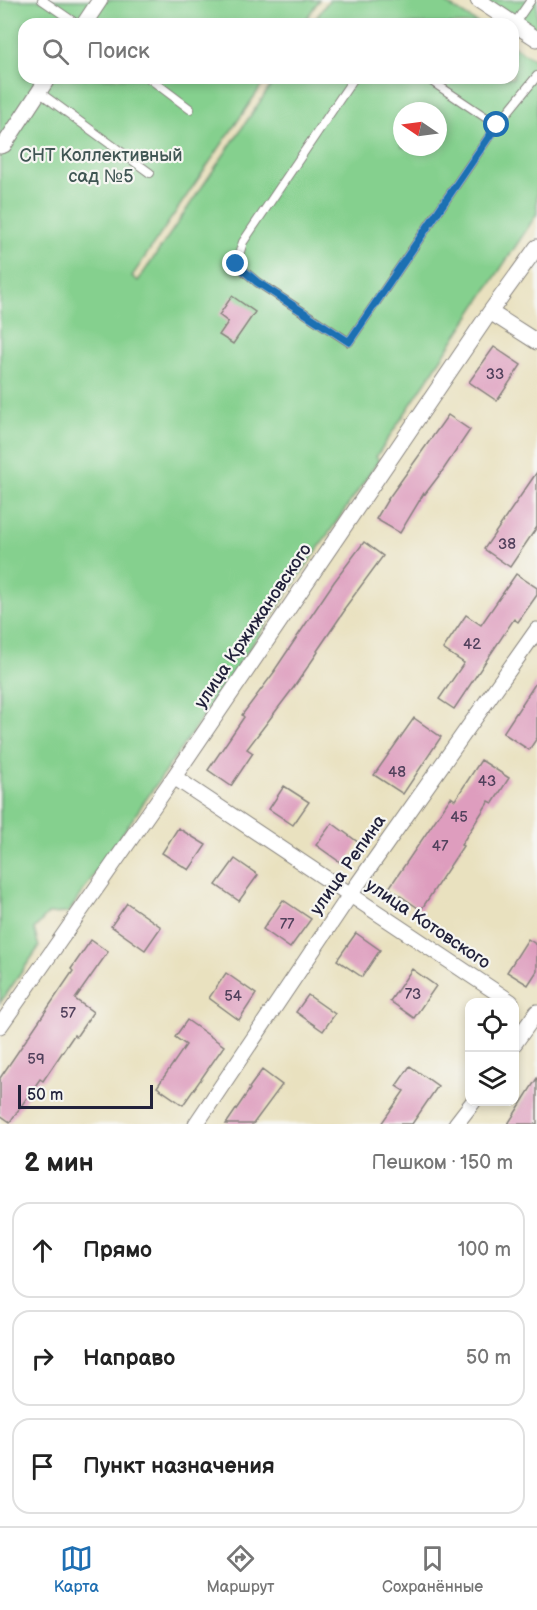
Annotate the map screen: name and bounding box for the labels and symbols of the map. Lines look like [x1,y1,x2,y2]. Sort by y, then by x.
north arrow [393,102,447,156]
route start [483,111,509,137]
park label: СНТ Коллективный сад №5 [20,145,182,187]
route end [222,250,248,276]
house number: 33 [486,365,504,384]
house number: 38 [498,535,516,554]
street label: улица Кржижановского [190,540,316,712]
house number: 42 [463,635,481,654]
house number: 48 [388,763,406,782]
house number: 43 [478,772,496,791]
house number: 45 [450,808,468,827]
street label: улица Репина [306,811,390,919]
house number: 47 [432,837,449,856]
street label: улица Котовского [362,875,494,973]
house number: 77 [280,915,295,934]
house number: 73 [405,985,421,1004]
house number: 54 [224,987,242,1006]
house number: 57 [60,1004,77,1023]
house number: 59 [27,1050,45,1069]
scale bar [18,1082,153,1110]

